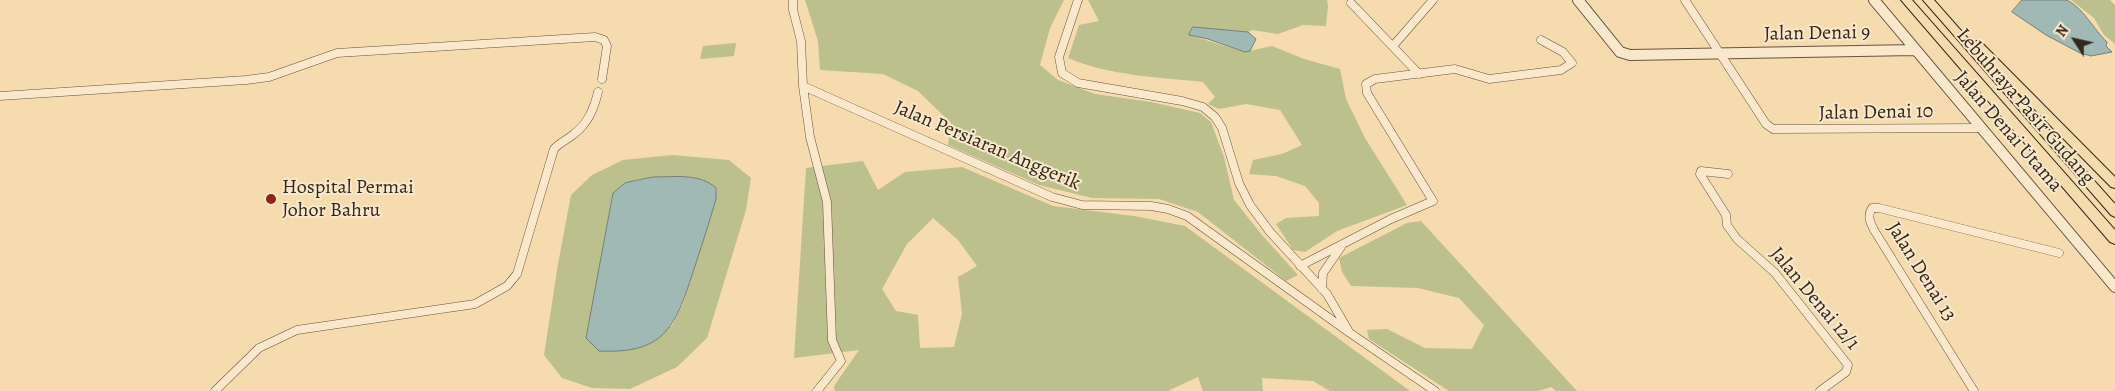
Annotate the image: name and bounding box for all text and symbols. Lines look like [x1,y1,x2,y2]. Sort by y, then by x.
north arrow [2050,15,2100,65]
street label: Jalan Denai 9 [1764,21,1870,47]
text: N [2052,21,2073,41]
street label: Lebuhraya Pasir Gudang [1951,24,2099,190]
street label: Jalan Denai Utama [1949,66,2067,198]
street label: Jalan Persiaran Anggerik [890,96,1084,196]
street label: Jalan Denai 10 [1818,100,1934,126]
place label: Hospital Permai Johor Bahru [282,176,414,223]
marker: Hospital Permai Johor Bahru [264,192,278,206]
street label: Jalan Denai 13 [1881,218,1961,326]
street label: Jalan Denai 12/1 [1764,243,1864,355]

